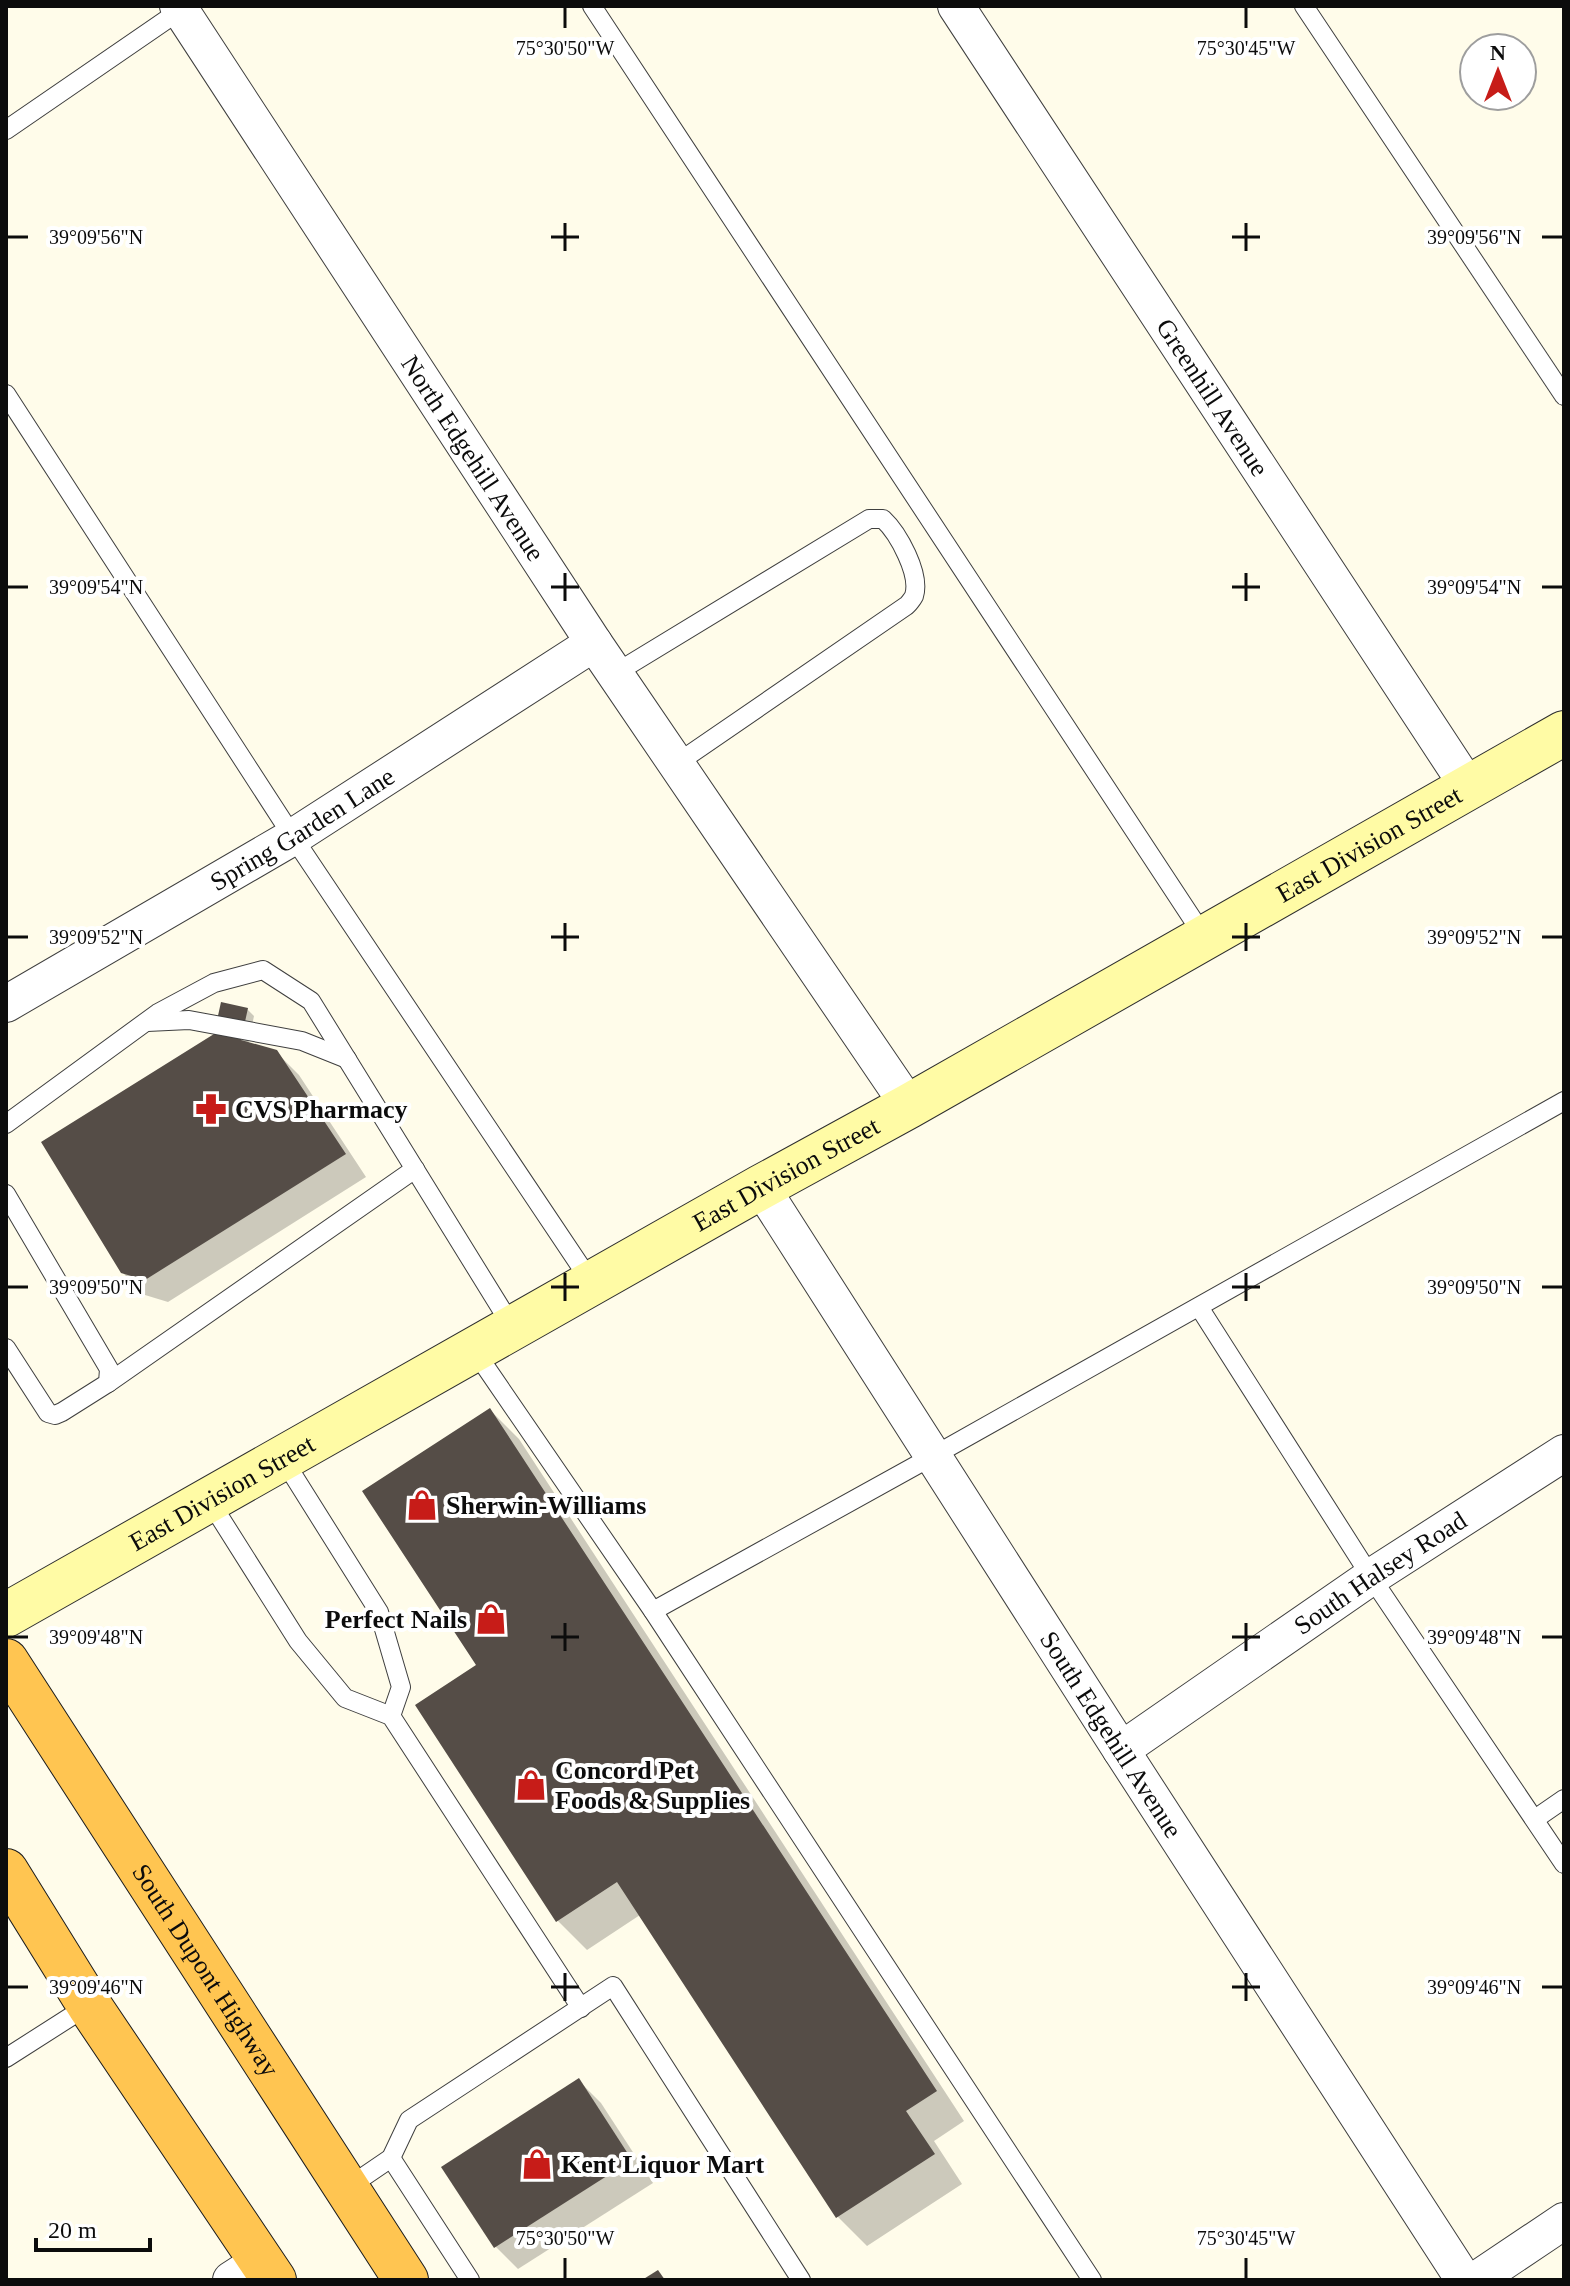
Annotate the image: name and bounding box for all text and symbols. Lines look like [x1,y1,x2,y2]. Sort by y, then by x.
north arrow [1458,32,1538,112]
text: 75°30'50"W [516,37,614,59]
text: 75°30'45"W [1197,37,1295,59]
text: N [1490,40,1506,65]
text: 39°09'56"N [49,226,143,248]
text: 39°09'56"N [1427,226,1521,248]
street label: Greenhill Avenue [1151,313,1275,481]
street label: North Edgehill Avenue [396,350,551,566]
text: 39°09'54"N [49,576,143,598]
text: 39°09'54"N [1427,576,1521,598]
street label: Spring Garden Lane [205,761,400,897]
street label: East Division Street [1271,780,1467,908]
text: 39°09'52"N [49,926,143,948]
text: 39°09'52"N [1427,926,1521,948]
pharmacy icon: CVS Pharmacy [194,1092,228,1126]
place label: CVS Pharmacy [235,1095,408,1124]
street label: East Division Street [688,1110,885,1237]
text: 39°09'50"N [49,1276,143,1298]
text: 39°09'50"N [1427,1276,1521,1298]
street label: East Division Street [124,1428,320,1557]
shop icon: Sherwin-Williams [405,1488,439,1522]
place label: Sherwin-Williams [446,1491,646,1520]
street label: South Halsey Road [1288,1505,1472,1640]
shop icon: Perfect Nails [474,1602,508,1636]
place label: Perfect Nails [325,1605,467,1634]
text: 39°09'48"N [49,1626,143,1648]
street label: South Edgehill Avenue [1034,1626,1188,1843]
text: 39°09'48"N [1427,1626,1521,1648]
place label: Concord Pet Foods & Supplies [555,1756,750,1815]
shop icon: Concord Pet Foods & Supplies [514,1768,548,1802]
street label: South Dupont Highway [127,1858,285,2082]
text: 39°09'46"N [49,1976,143,1998]
text: 39°09'46"N [1427,1976,1521,1998]
shop icon: Kent Liquor Mart [520,2147,554,2181]
place label: Kent Liquor Mart [561,2150,765,2179]
scale bar [36,2202,150,2252]
text: 20 m [48,2217,97,2243]
text: 75°30'50"W [516,2227,614,2249]
text: 75°30'45"W [1197,2227,1295,2249]

